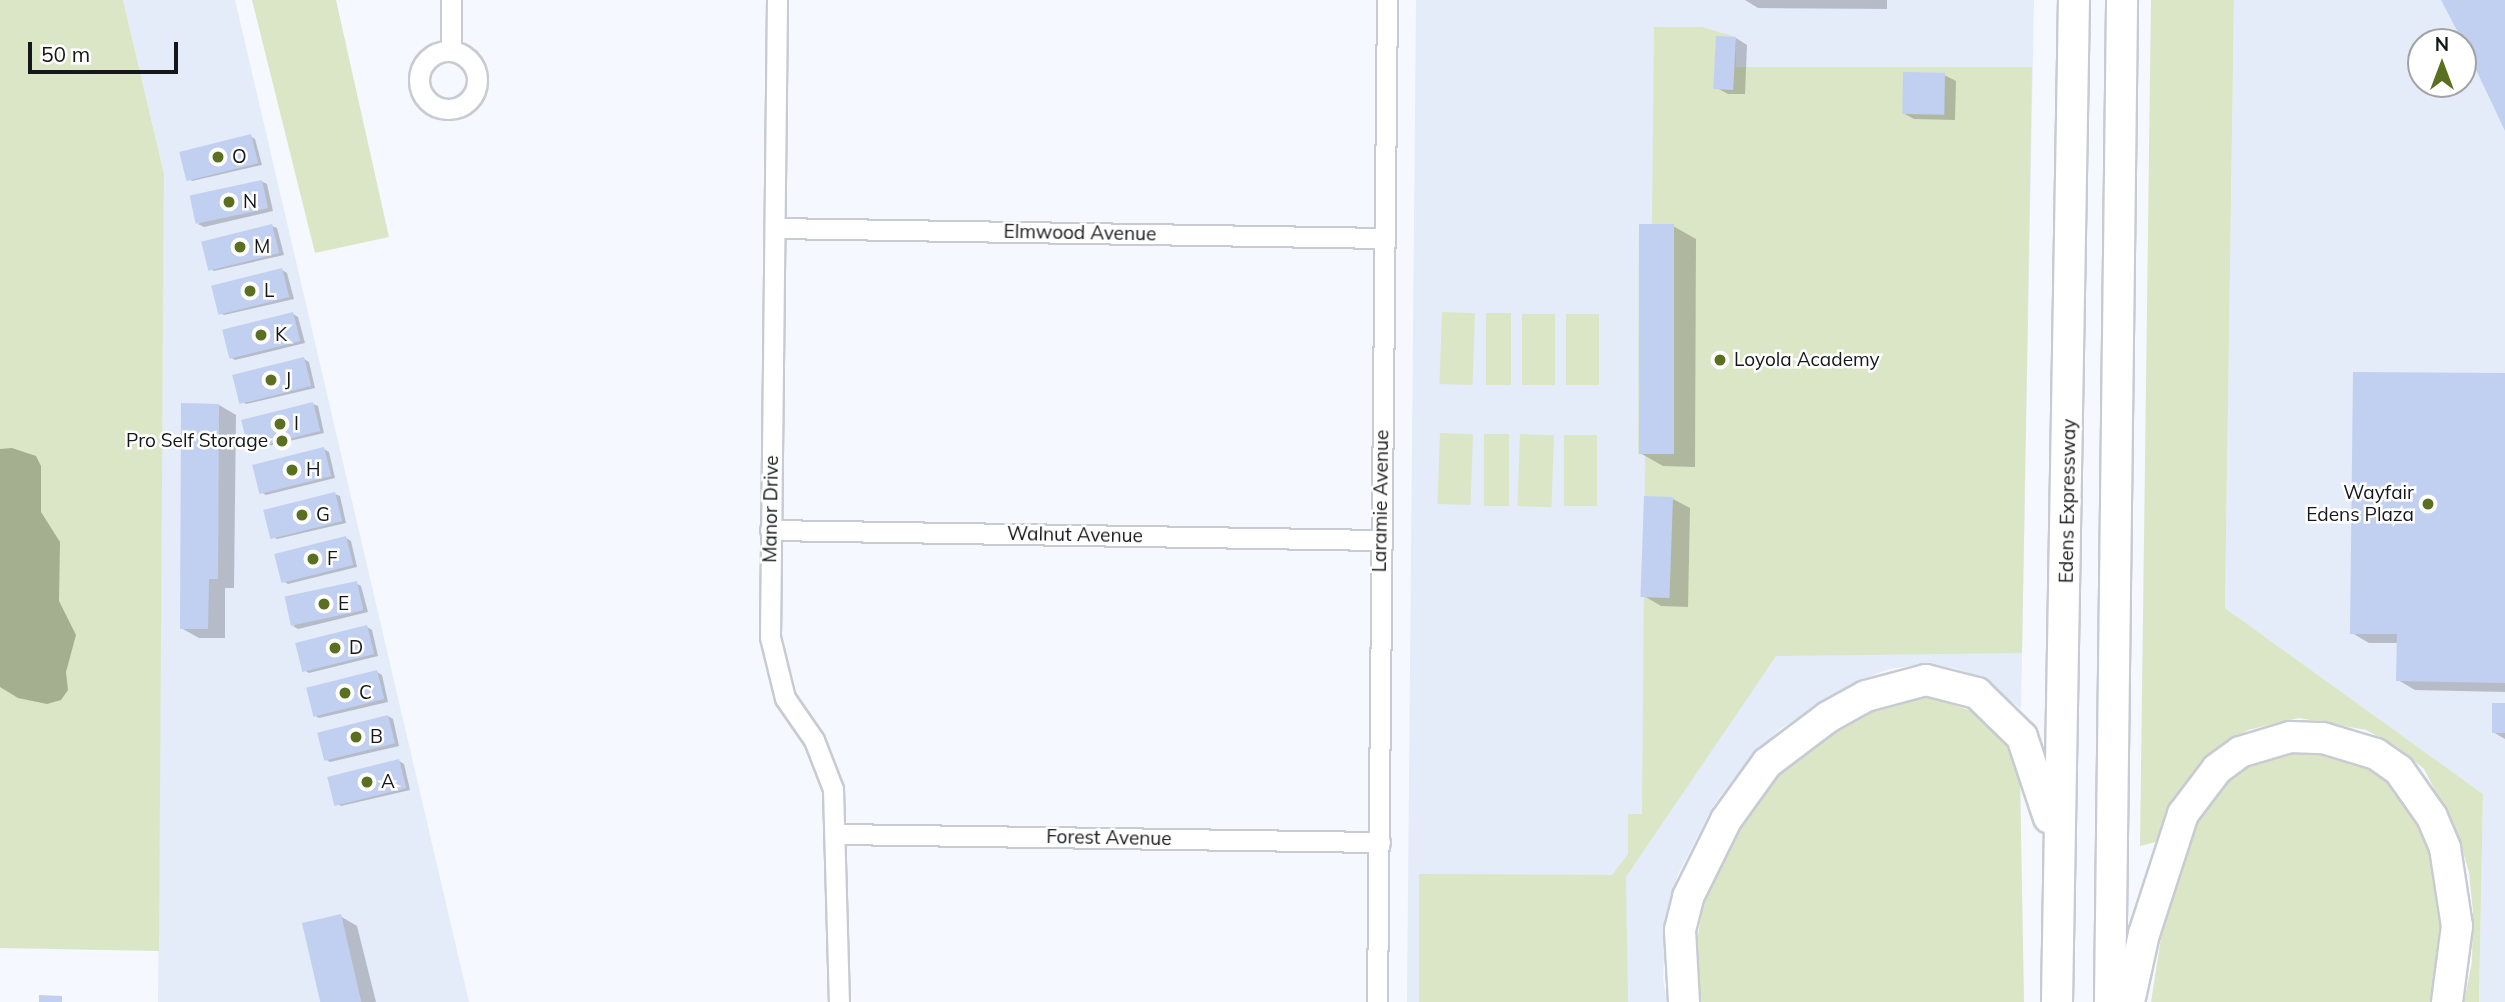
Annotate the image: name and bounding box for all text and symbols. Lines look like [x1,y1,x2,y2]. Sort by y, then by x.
scale bar [32,28,182,72]
north arrow [2407,28,2477,98]
text: N [2435,32,2449,56]
text: 50 m [41,41,90,67]
place label: O [232,146,247,168]
marker: O [210,149,226,165]
place label: N [243,191,257,213]
marker: N [221,194,237,210]
street label: Elmwood Avenue [1003,220,1157,246]
place label: M [254,236,270,258]
marker: M [232,239,248,255]
place label: L [264,280,274,302]
marker: L [242,283,258,299]
place label: K [275,324,287,346]
marker: K [253,327,269,343]
place label: Loyola Academy [1734,349,1880,371]
marker: Loyola Academy [1712,352,1728,368]
place label: J [285,369,291,391]
marker: J [263,372,279,388]
place label: I [294,413,299,435]
marker: I [272,416,288,432]
street label: Edens Expressway [2055,419,2081,583]
street label: Laramie Avenue [1368,429,1394,573]
place label: Pro Self Storage [126,430,268,452]
marker: Pro Self Storage [274,433,290,449]
street label: Manor Drive [759,455,783,563]
place label: H [306,459,321,481]
marker: H [284,462,300,478]
place label: Wayfair Edens Plaza [2306,482,2414,526]
marker: Wayfair Edens Plaza [2420,496,2436,512]
place label: G [316,504,330,526]
marker: G [294,507,310,523]
street label: Walnut Avenue [1007,522,1143,548]
place label: F [327,548,338,570]
marker: F [305,551,321,567]
place label: E [338,593,349,615]
marker: E [316,596,332,612]
place label: D [349,637,363,659]
marker: D [327,640,343,656]
place label: C [359,682,372,704]
marker: C [337,685,353,701]
place label: B [370,726,383,748]
marker: B [348,729,364,745]
place label: A [381,771,395,793]
marker: A [359,774,375,790]
street label: Forest Avenue [1046,826,1172,850]

